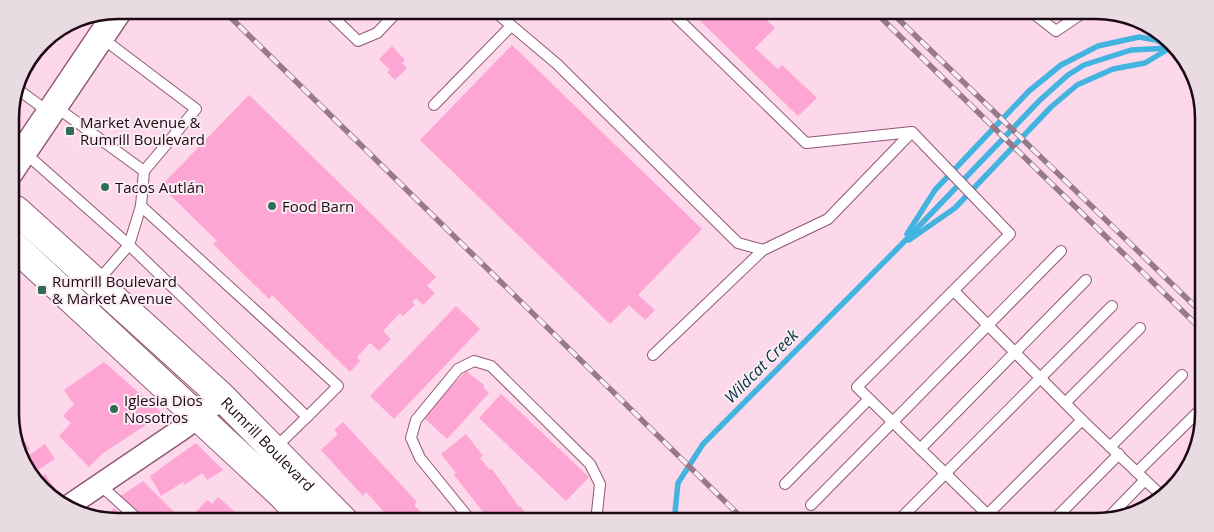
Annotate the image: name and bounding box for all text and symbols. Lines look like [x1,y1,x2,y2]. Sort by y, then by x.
place label: Market Avenue & Rumrill Boulevard [80,112,205,149]
marker: Market Avenue & Rumrill Boulevard [64,125,76,137]
place label: Tacos Autlán [115,177,204,197]
marker: Tacos Autlán [99,181,111,193]
place label: Food Barn [282,196,354,216]
marker: Food Barn [266,200,278,212]
place label: Rumrill Boulevard & Market Avenue [52,271,177,308]
marker: Rumrill Boulevard & Market Avenue [36,284,48,296]
water label: Wildcat Creek [719,323,804,408]
place label: Iglesia Dios Nosotros [124,390,203,427]
street label: Rumrill Boulevard [217,392,319,495]
marker: Iglesia Dios Nosotros [108,403,120,415]

